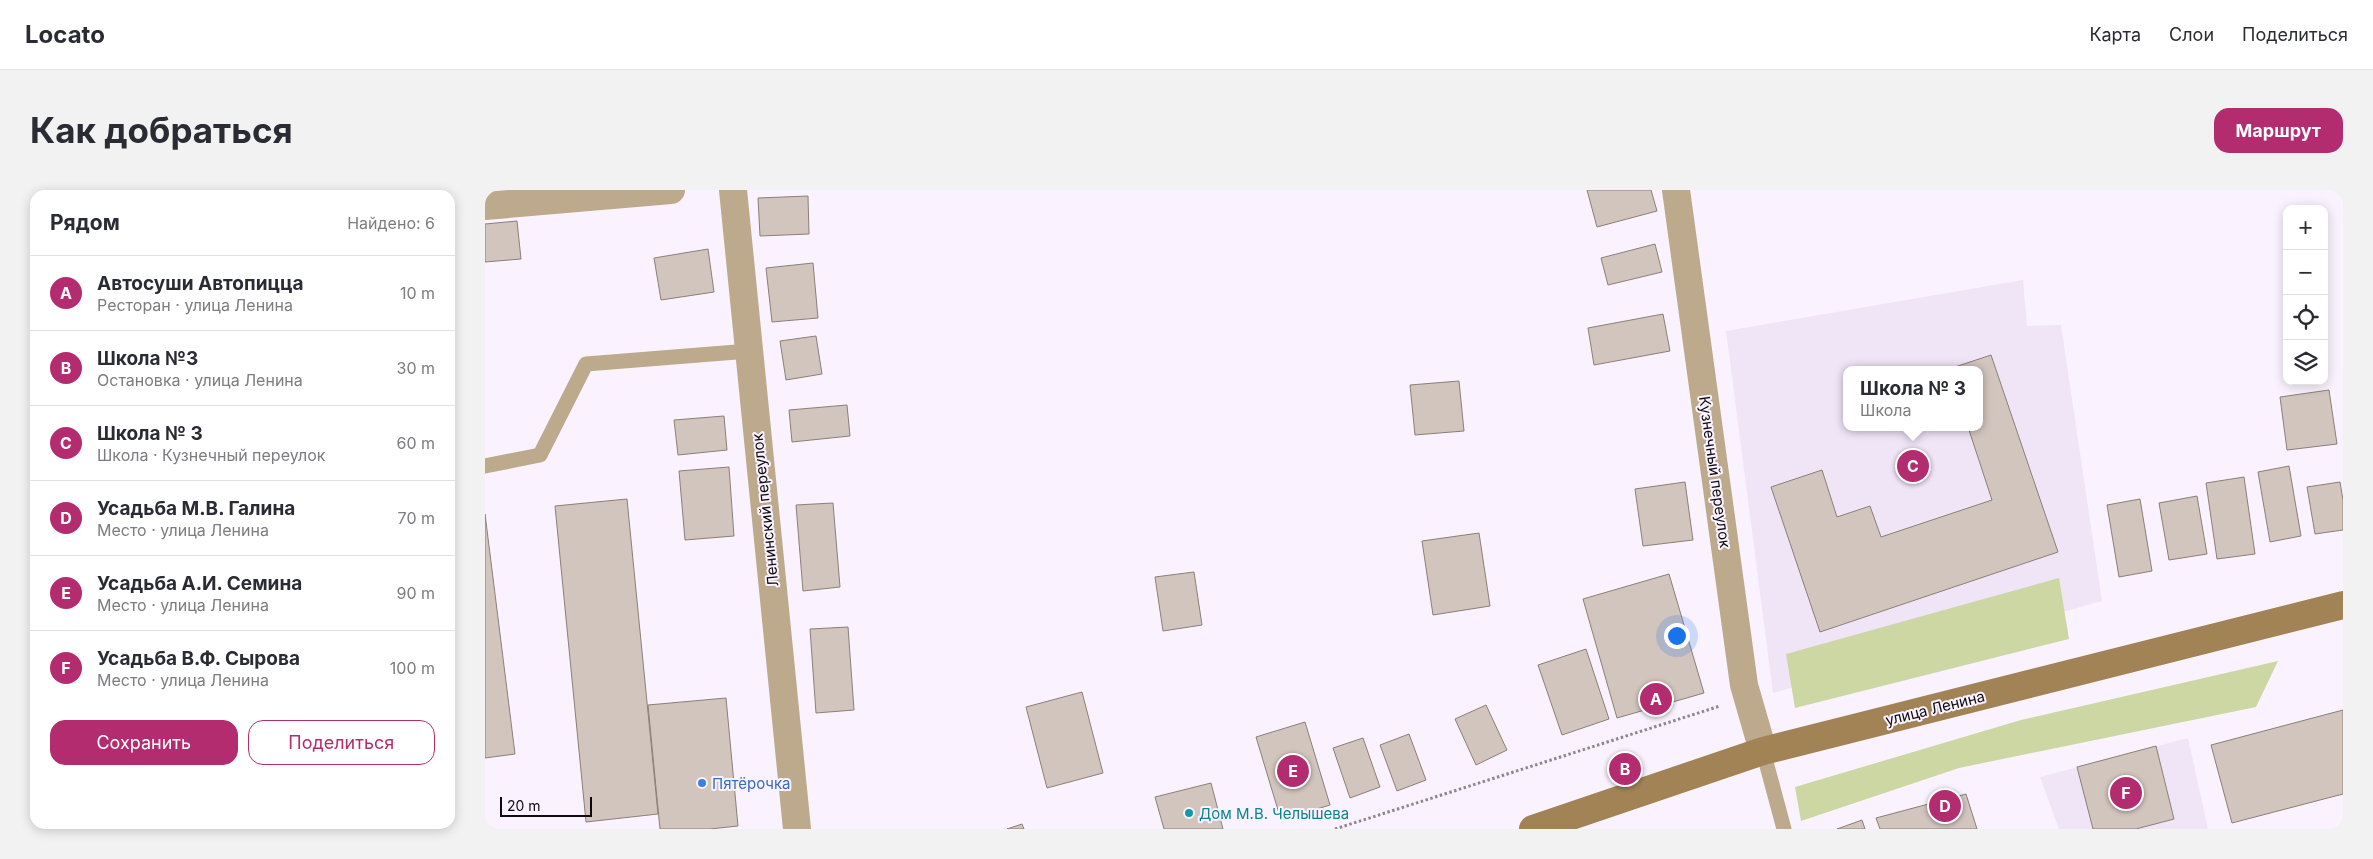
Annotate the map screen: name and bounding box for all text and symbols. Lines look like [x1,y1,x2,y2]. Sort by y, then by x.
text: Locato [25,20,105,49]
text: Карта [2089,24,2141,45]
text: Слои [2169,24,2214,45]
text: Поделиться [2242,24,2348,45]
button: Маршрут [2214,108,2343,153]
text: Как добраться [30,109,293,151]
map controls [2283,205,2328,385]
button: + [2283,205,2328,250]
text: Рядом [50,210,120,235]
text: Найдено: 6 [347,213,435,233]
button: − [2283,250,2328,295]
text: Автосуши Автопицца [97,272,303,295]
text: A [60,283,72,303]
text: 10 m [400,283,435,303]
text: Ресторан · улица Ленина [97,295,293,315]
button: locate [2283,295,2328,340]
button: layers [2283,340,2328,385]
text: Школа №3 [97,347,198,370]
text: B [61,358,71,378]
text: 30 m [397,358,435,378]
popup [1843,366,1983,431]
text: Остановка · улица Ленина [97,370,303,390]
text: Школа № 3 [1860,377,1966,400]
street label: Кузнечный переулок [1695,395,1735,549]
text: Школа [1860,400,1912,420]
text: Школа № 3 [97,422,203,445]
street label: Ленинский переулок [748,432,782,588]
text: C [60,433,72,453]
text: 60 m [396,433,435,453]
text: Школа · Кузнечный переулок [97,445,325,465]
pin: C [1897,447,1929,485]
text: Усадьба М.В. Галина [97,497,295,520]
text: D [60,508,72,528]
text: 70 m [398,508,435,528]
text: Место · улица Ленина [97,520,269,540]
text: Усадьба А.И. Семина [97,572,302,595]
text: E [61,583,71,603]
text: 90 m [396,583,435,603]
text: Место · улица Ленина [97,595,269,615]
your location [1664,623,1690,649]
text: Усадьба В.Ф. Сырова [97,647,300,670]
text: F [61,658,71,678]
text: 100 m [390,658,435,678]
text: Место · улица Ленина [97,670,269,690]
pin: A [1640,680,1672,718]
street label: улица Ленина [1883,686,1987,730]
button: Сохранить [50,720,238,765]
button: Поделиться [248,720,435,765]
pin: B [1609,750,1641,788]
pin: E [1277,752,1309,790]
place label: Пятёрочка [712,774,791,793]
pin: F [2110,774,2142,812]
marker: Пятёрочка [696,777,708,789]
pin: D [1929,787,1961,825]
scale bar [500,794,593,817]
text: 20 m [507,797,541,814]
place label: Дом М.В. Челышева [1199,804,1349,823]
marker: Дом М.В. Челышева [1183,807,1195,819]

